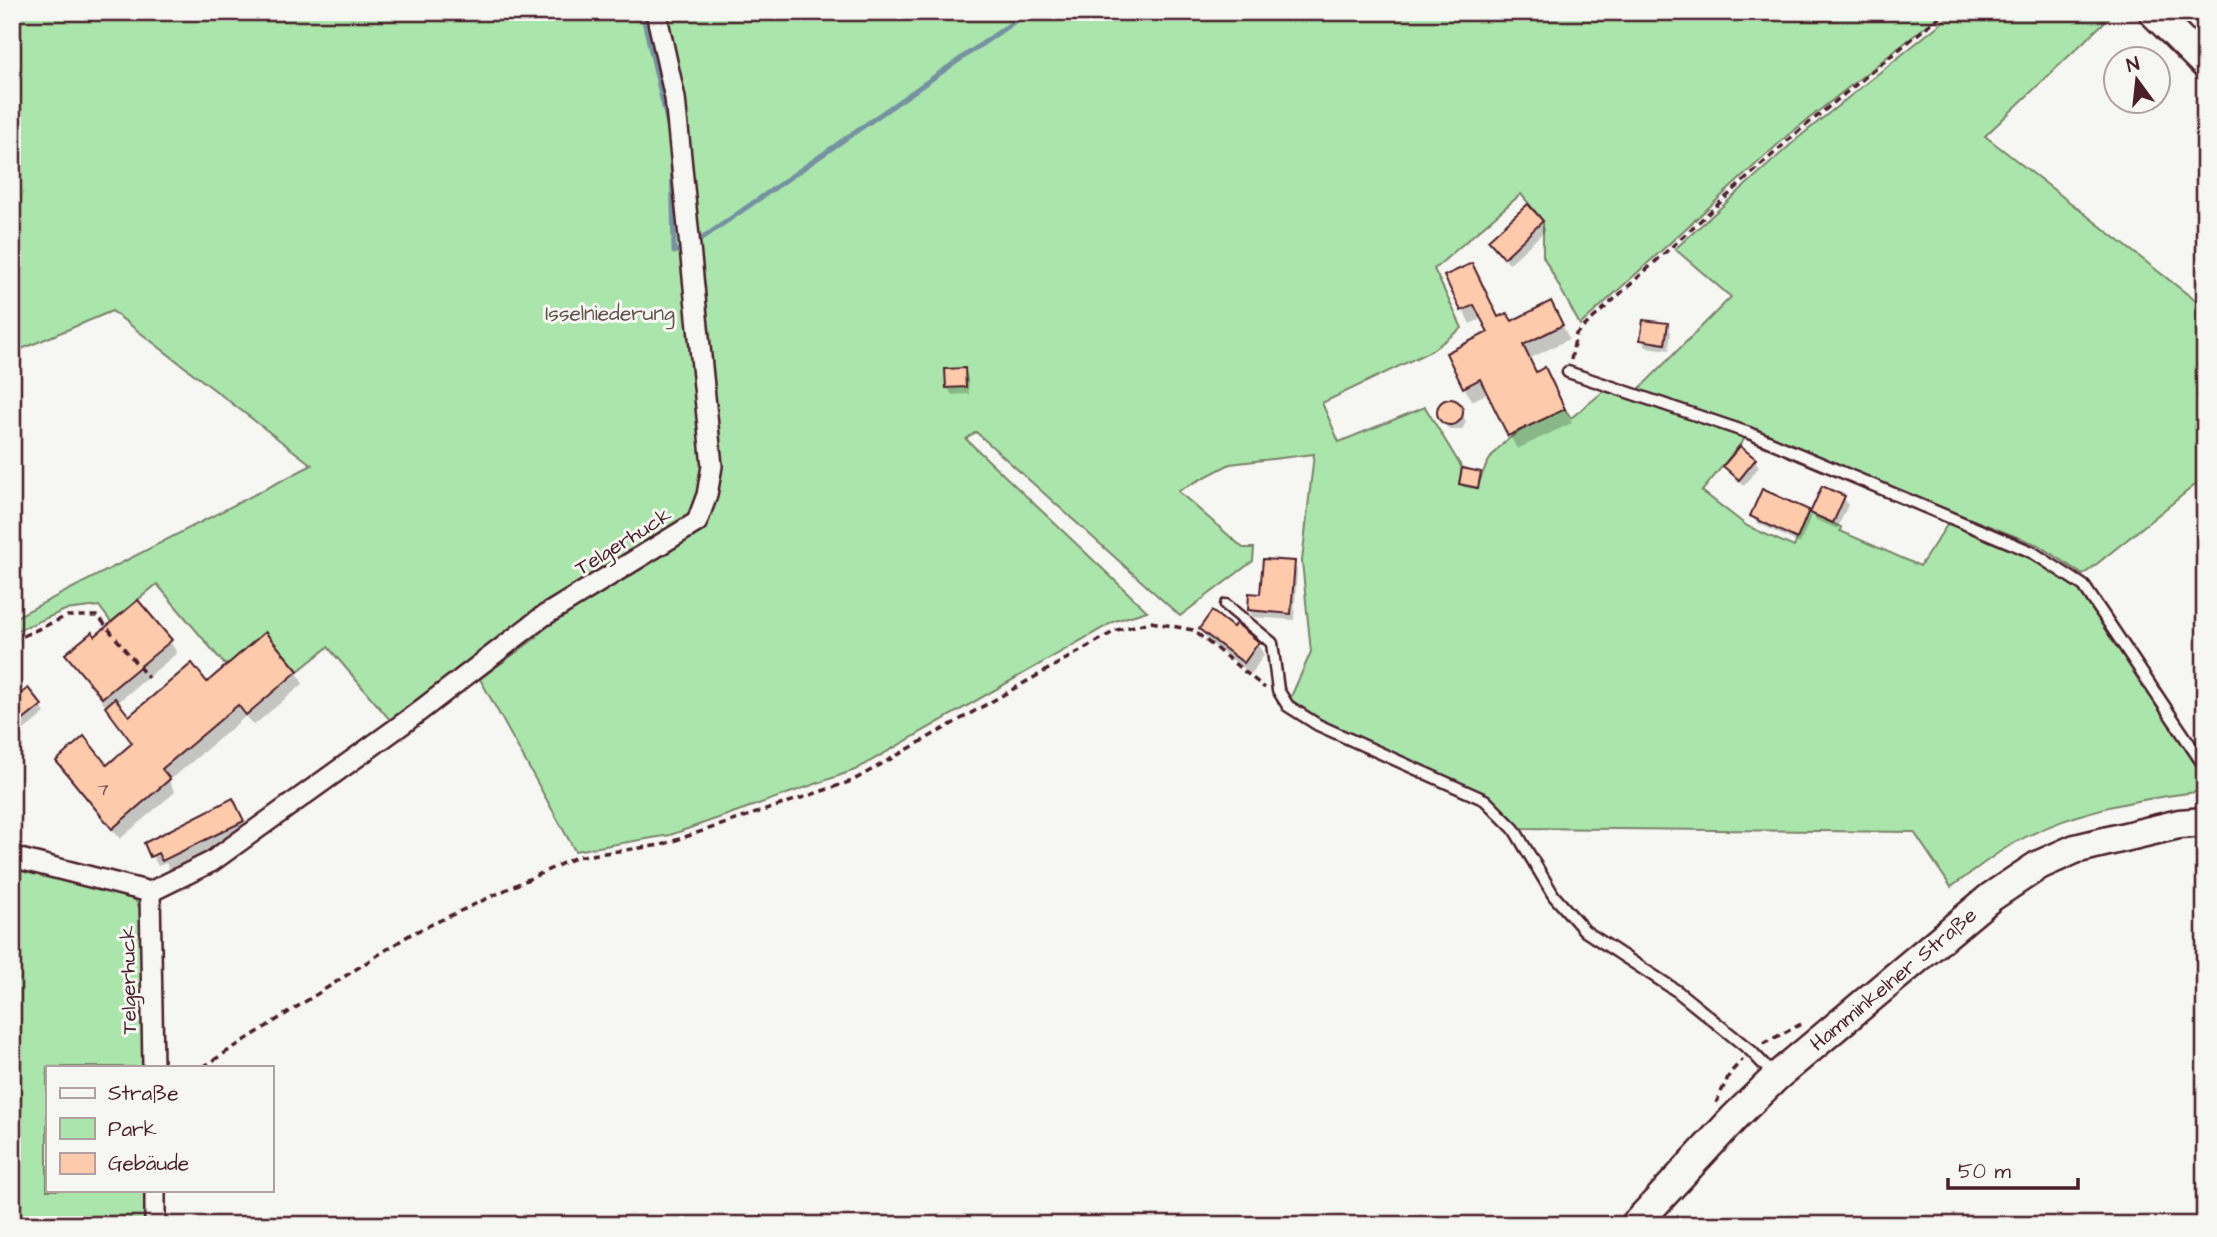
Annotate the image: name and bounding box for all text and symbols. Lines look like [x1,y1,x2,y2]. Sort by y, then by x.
north arrow [2102,46,2172,116]
text: N [2124,50,2142,80]
park label: Isselniederung [545,299,675,330]
street label: Telgerhuck [569,500,678,584]
house number: 7 [97,777,109,802]
street label: Hamminkelner Straße [1804,901,1983,1058]
street label: Telgerhuck [113,925,146,1035]
legend [46,1066,273,1192]
text: Straße [108,1079,179,1108]
text: Park [108,1115,157,1144]
scale bar [1948,1146,2077,1190]
text: Gebäude [108,1149,189,1178]
text: 50 m [1958,1157,2012,1186]

